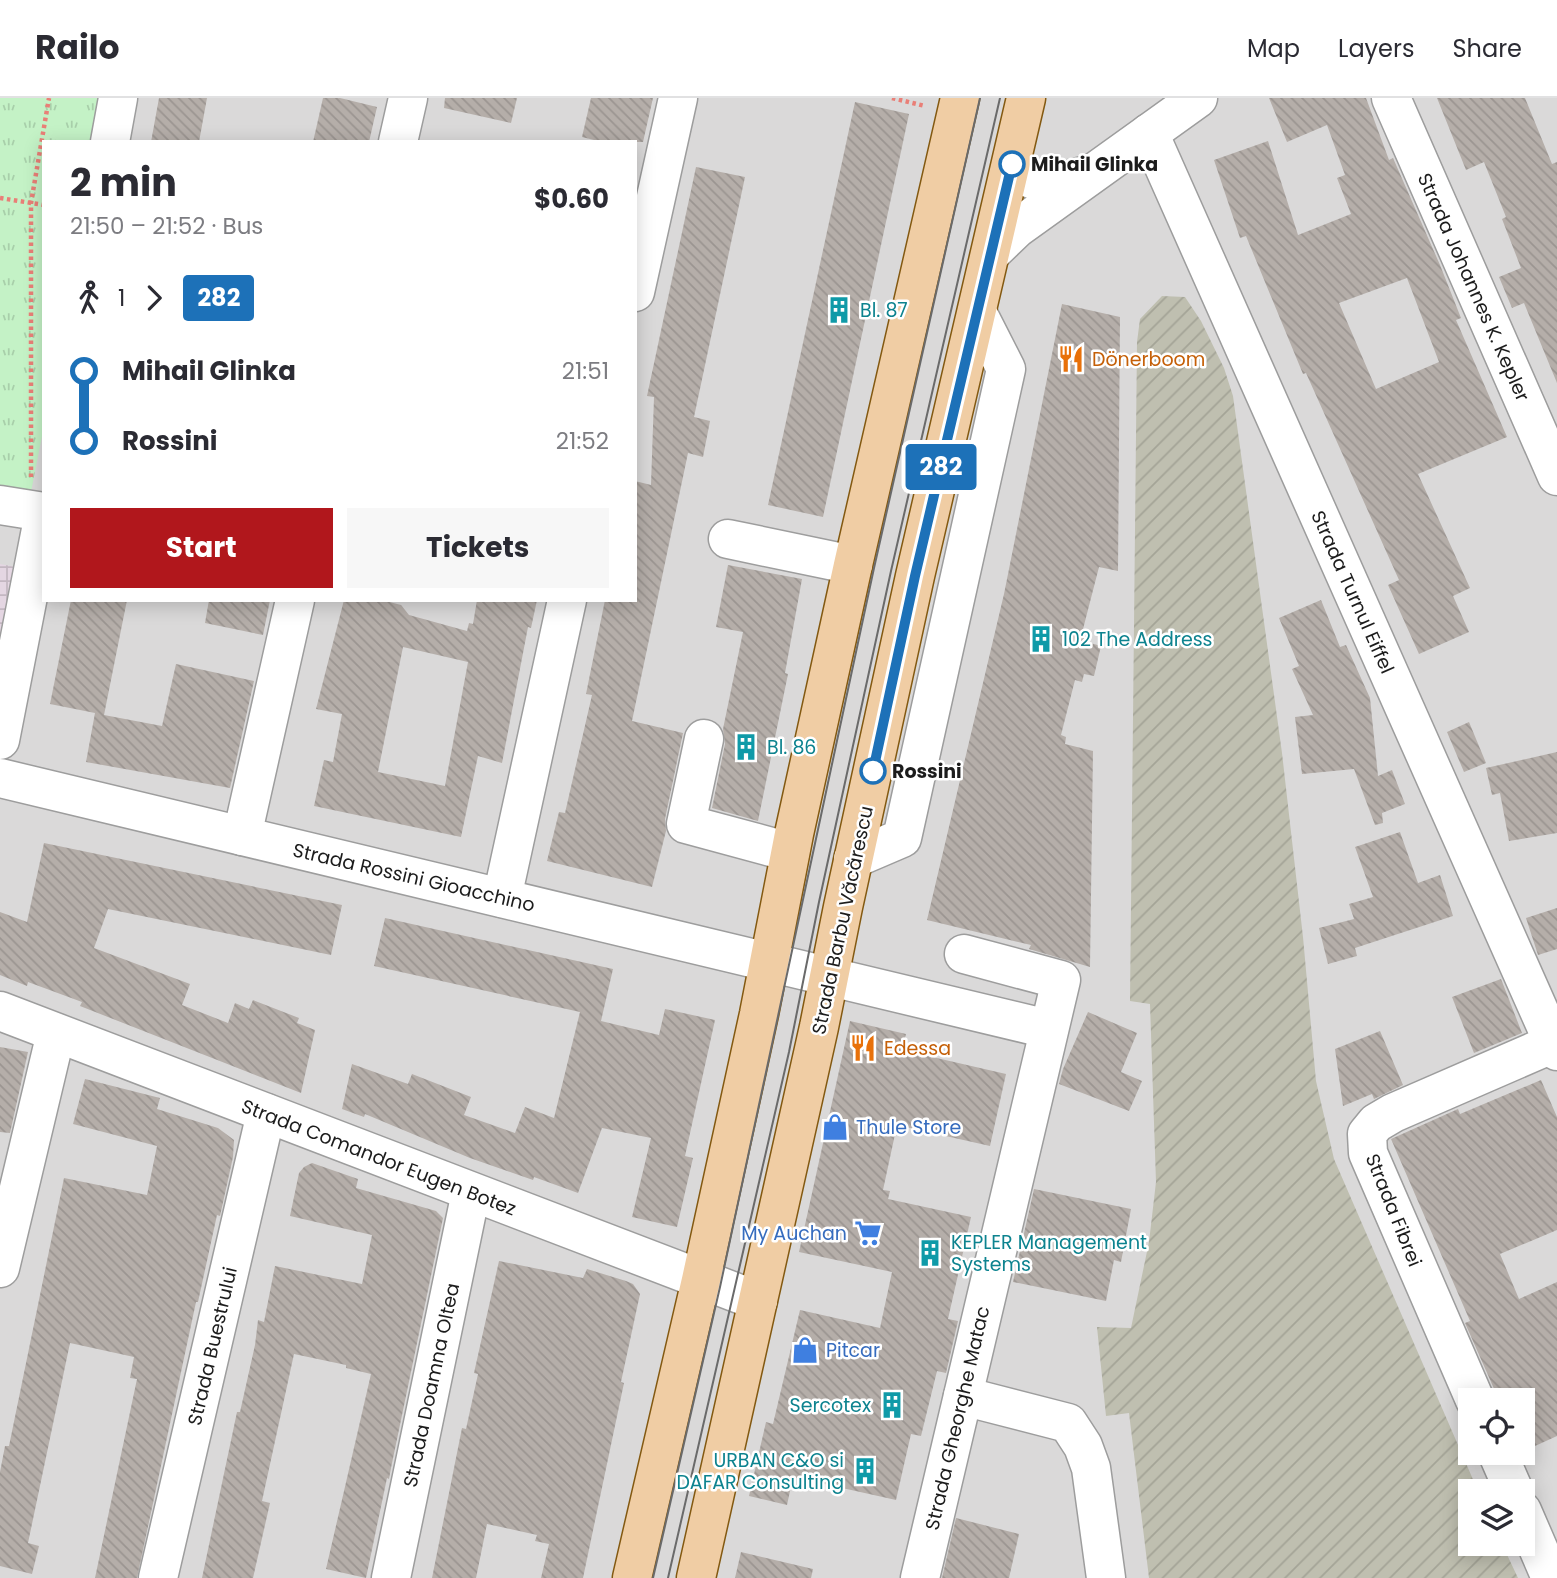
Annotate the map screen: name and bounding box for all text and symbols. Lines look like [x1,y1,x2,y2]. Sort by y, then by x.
text: Railo [35,24,119,71]
text: Map [1247,32,1300,65]
text: Layers [1338,32,1414,65]
text: Share [1452,32,1522,65]
marker: Mihail Glinka [999,151,1025,177]
place label: Mihail Glinka [1031,151,1158,178]
text: 2 min [70,156,177,209]
street label: Strada Johannes K. Kepler [1411,169,1536,406]
text: $0.60 [534,181,609,217]
text: 21:50 – 21:52 · Bus [70,210,263,242]
icon: walk [70,279,108,317]
icon: forward [135,279,173,317]
text: 282 [197,281,240,314]
text: 1 [118,282,125,314]
building icon: Bl. 87 [824,295,854,325]
place label: Bl. 87 [860,297,908,324]
restaurant icon: Dönerboom [1056,344,1086,374]
place label: Dönerboom [1092,346,1205,373]
text: Mihail Glinka [122,353,296,389]
text: 21:51 [562,355,609,387]
text: Rossini [122,423,217,459]
text: 21:52 [556,425,609,457]
line badge: 282 [901,444,981,490]
text: 282 [920,450,962,483]
street label: Strada Turnul Eiffel [1304,506,1401,678]
button: Start [70,508,333,588]
button: Tickets [347,508,609,588]
building icon: 102 The Address [1026,624,1056,654]
place label: 102 The Address [1062,626,1213,653]
building icon: Bl. 86 [731,732,761,762]
place label: Bl. 86 [767,734,816,761]
marker: Rossini [860,758,886,784]
place label: Rossini [892,758,962,785]
street label: Strada Barbu Văcărescu [805,803,880,1037]
street label: Strada Rossini Gioacchino [290,836,538,918]
restaurant icon: Edessa [848,1033,878,1063]
place label: Edessa [884,1035,951,1062]
street label: Strada Comandor Eugen Botez [238,1092,520,1222]
shop icon: Thule Store [820,1112,850,1142]
place label: Thule Store [856,1114,961,1141]
street label: Strada Fibrei [1359,1150,1428,1271]
supermarket icon: My Auchan [853,1218,883,1248]
place label: My Auchan [741,1220,847,1247]
place label: KEPLER Management Systems [951,1229,1147,1278]
building icon: KEPLER Management Systems [915,1238,945,1268]
street label: Strada Buestrului [181,1264,244,1428]
street label: Strada Doamna Oltea [397,1281,466,1490]
street label: Strada Gheorghe Matac [919,1303,996,1533]
shop icon: Pitcar [790,1335,820,1365]
place label: Pitcar [826,1337,880,1364]
map controls [1458,1388,1535,1556]
button: locate [1458,1388,1535,1465]
building icon: Sercotex [877,1390,907,1420]
place label: Sercotex [789,1392,871,1419]
place label: URBAN C&O si DAFAR Consulting [676,1447,844,1496]
building icon: URBAN C&O si DAFAR Consulting [850,1456,880,1486]
button: layers [1458,1479,1535,1556]

